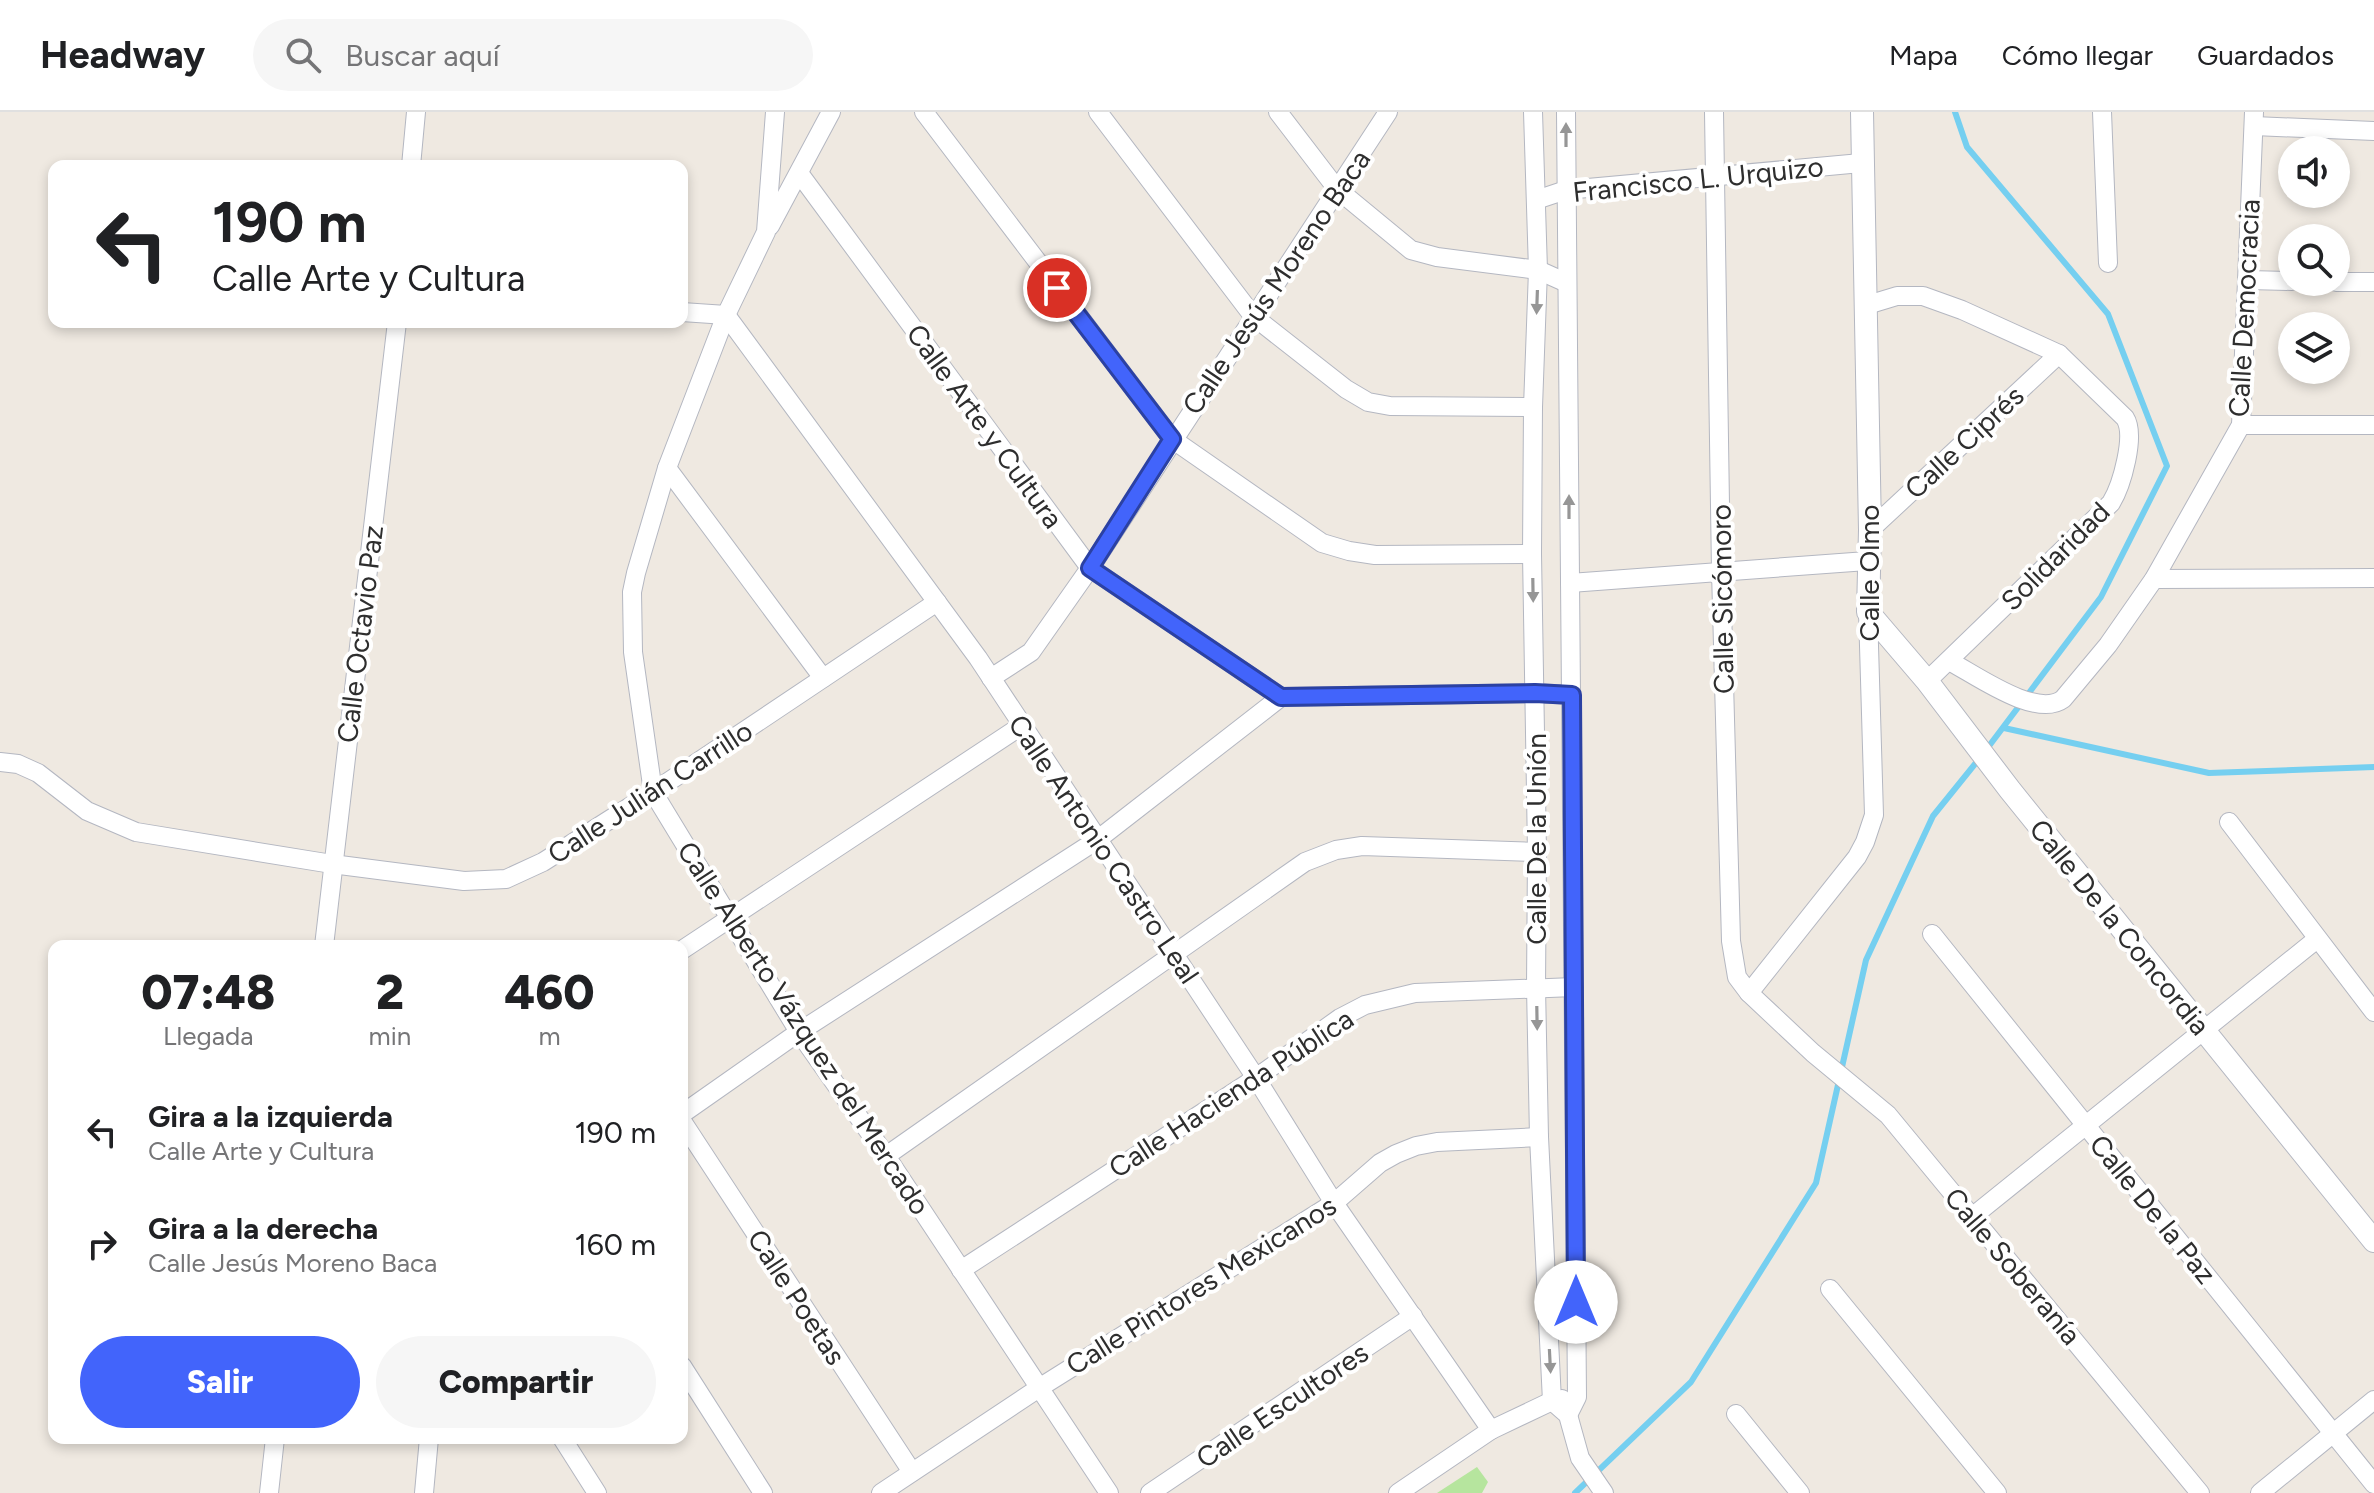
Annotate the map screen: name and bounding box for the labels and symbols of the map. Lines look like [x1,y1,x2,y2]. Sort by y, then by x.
one-way arrow [1560,122,1572,147]
street label: Calle Jesús Moreno Baca [1175,143,1377,421]
street label: Francisco L. Urquizo [1571,149,1825,209]
street label: Calle Democracia [2221,198,2267,418]
pin [1023,254,1091,322]
one-way arrow [1530,290,1543,315]
street label: Calle Arte y Cultura [900,317,1070,535]
street label: Calle Ciprés [1898,378,2030,506]
one-way arrow [1563,494,1575,519]
street label: Solidaridad [1994,495,2116,617]
street label: Calle Sicómoro [1703,504,1741,694]
street label: Calle Olmo [1852,505,1886,641]
street label: Calle Octavio Paz [330,523,390,745]
one-way arrow [1526,578,1539,603]
street label: Calle Antonio Castro Leal [1001,708,1207,990]
street label: Calle Julián Carrillo [541,713,759,871]
street label: Calle De la Unión [1519,733,1553,945]
street label: Calle De la Concordia [2022,812,2218,1042]
street label: Calle Alberto Vázquez del Mercado [670,835,938,1221]
street label: Calle Hacienda Pública [1102,1001,1360,1185]
one-way arrow [1531,1006,1543,1031]
street label: Calle De la Paz [2083,1128,2223,1290]
street label: Calle Soberanía [1938,1181,2088,1351]
street label: Calle Pintores Mexicanos [1060,1188,1342,1382]
street label: Calle Poetas [741,1223,853,1371]
position arrow [1534,1260,1618,1344]
street label: Calle Escultores [1190,1335,1374,1475]
one-way arrow [1544,1349,1557,1374]

